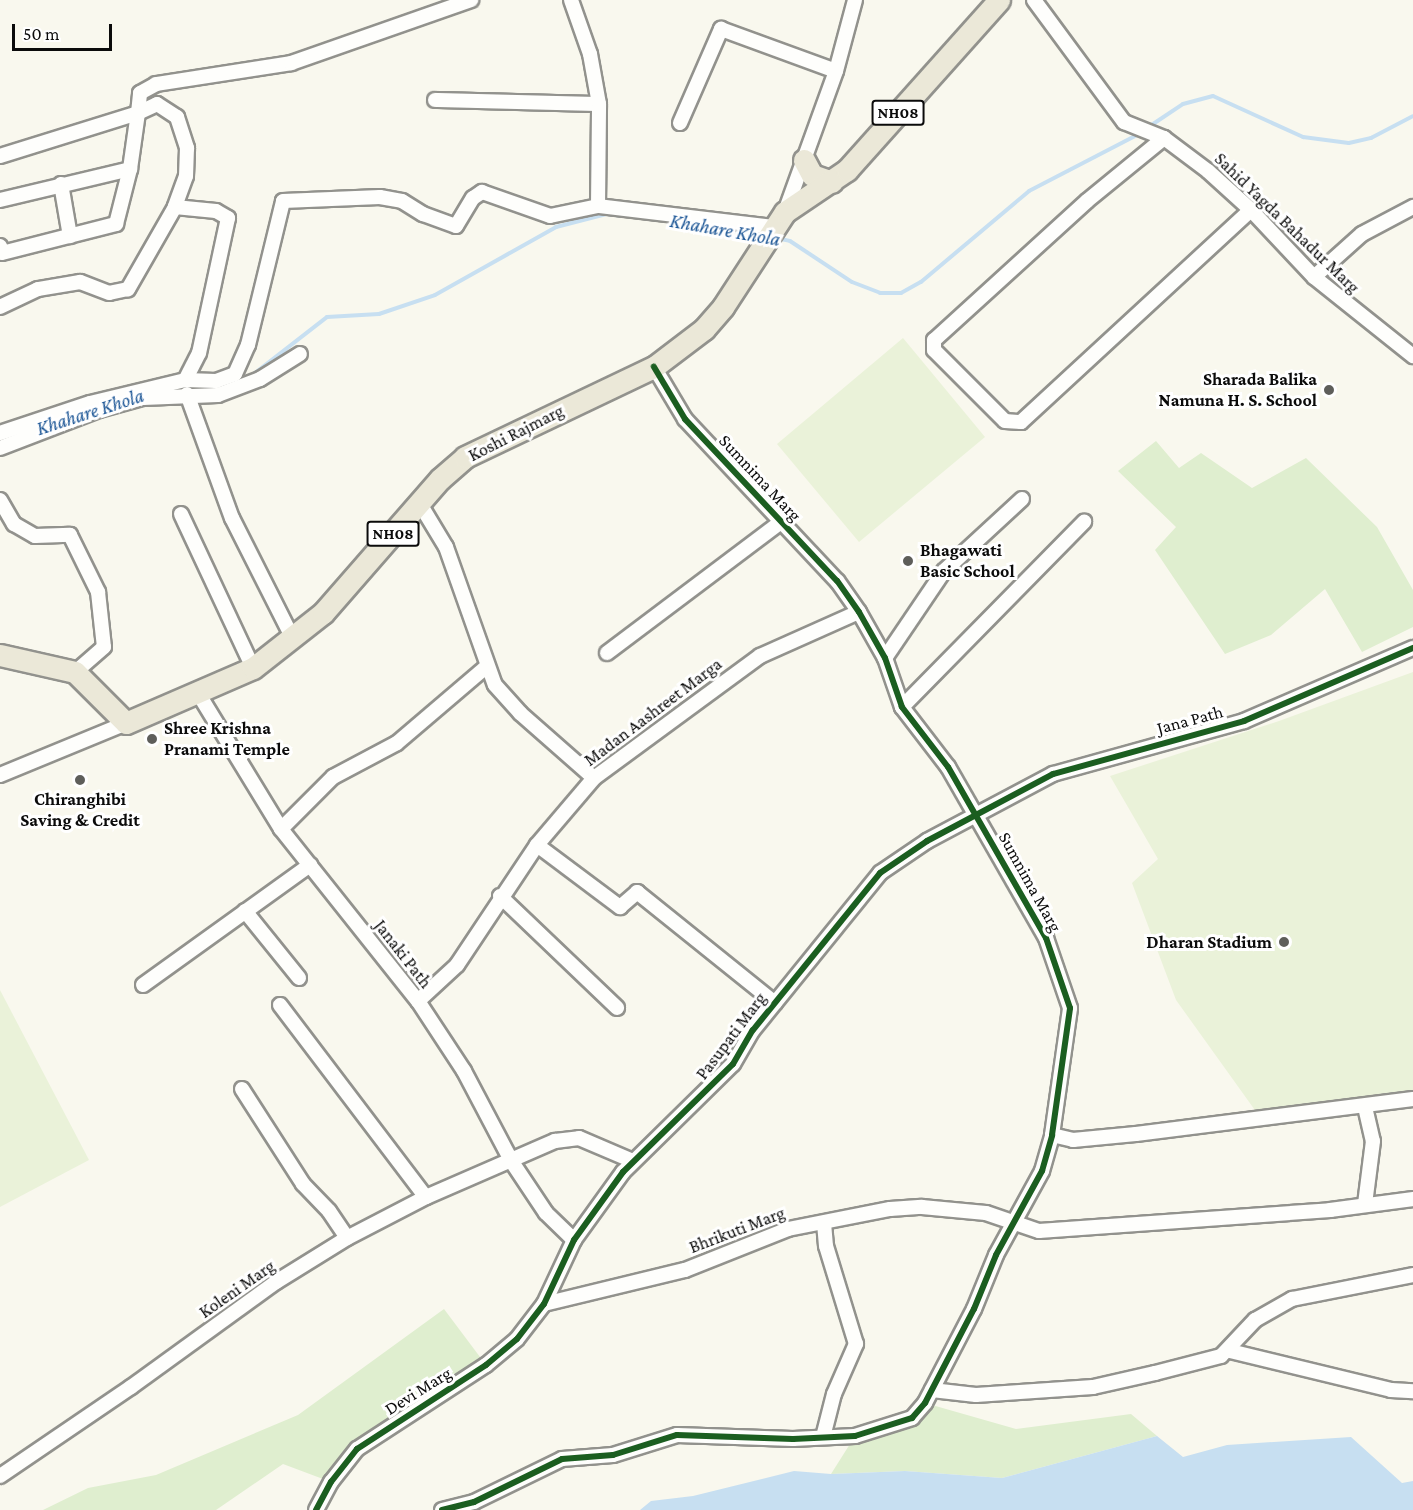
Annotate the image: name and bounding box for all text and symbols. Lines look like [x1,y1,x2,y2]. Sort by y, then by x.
scale bar [15,12,116,50]
text: 50 m [23,24,60,44]
road number: NH08 [871,100,925,126]
street label: Sahid Yagda Bahadur Marg [1210,148,1364,298]
water label: Khahare Khola [668,208,782,252]
place label: Sharada Balika Namuna H. S. School [1159,369,1317,412]
water label: Khahare Khola [33,383,147,441]
marker: Sharada Balika Namuna H. S. School [1322,383,1336,397]
street label: Koshi Rajmarg [465,400,567,466]
street label: Sumnima Marg [714,430,806,526]
road number: NH08 [366,521,420,547]
place label: Bhagawati Basic School [920,540,1015,582]
marker: Bhagawati Basic School [901,554,915,568]
street label: Madan Aashreet Marga [580,653,726,771]
street label: Jana Path [1154,701,1226,739]
place label: Shree Krishna Pranami Temple [164,718,290,760]
marker: Shree Krishna Pranami Temple [145,732,159,746]
marker: Chiranghibi Saving & Credit [73,773,87,787]
place label: Chiranghibi Saving & Credit [20,789,140,832]
street label: Sumnima Marg [994,828,1066,936]
street label: Janaki Path [370,915,436,993]
place label: Dharan Stadium [1146,931,1272,953]
marker: Dharan Stadium [1277,935,1291,949]
street label: Pasupati Marg [691,988,771,1084]
street label: Bhrikuti Marg [686,1202,788,1258]
street label: Koleni Marg [195,1255,279,1323]
street label: Devi Marg [381,1362,455,1420]

